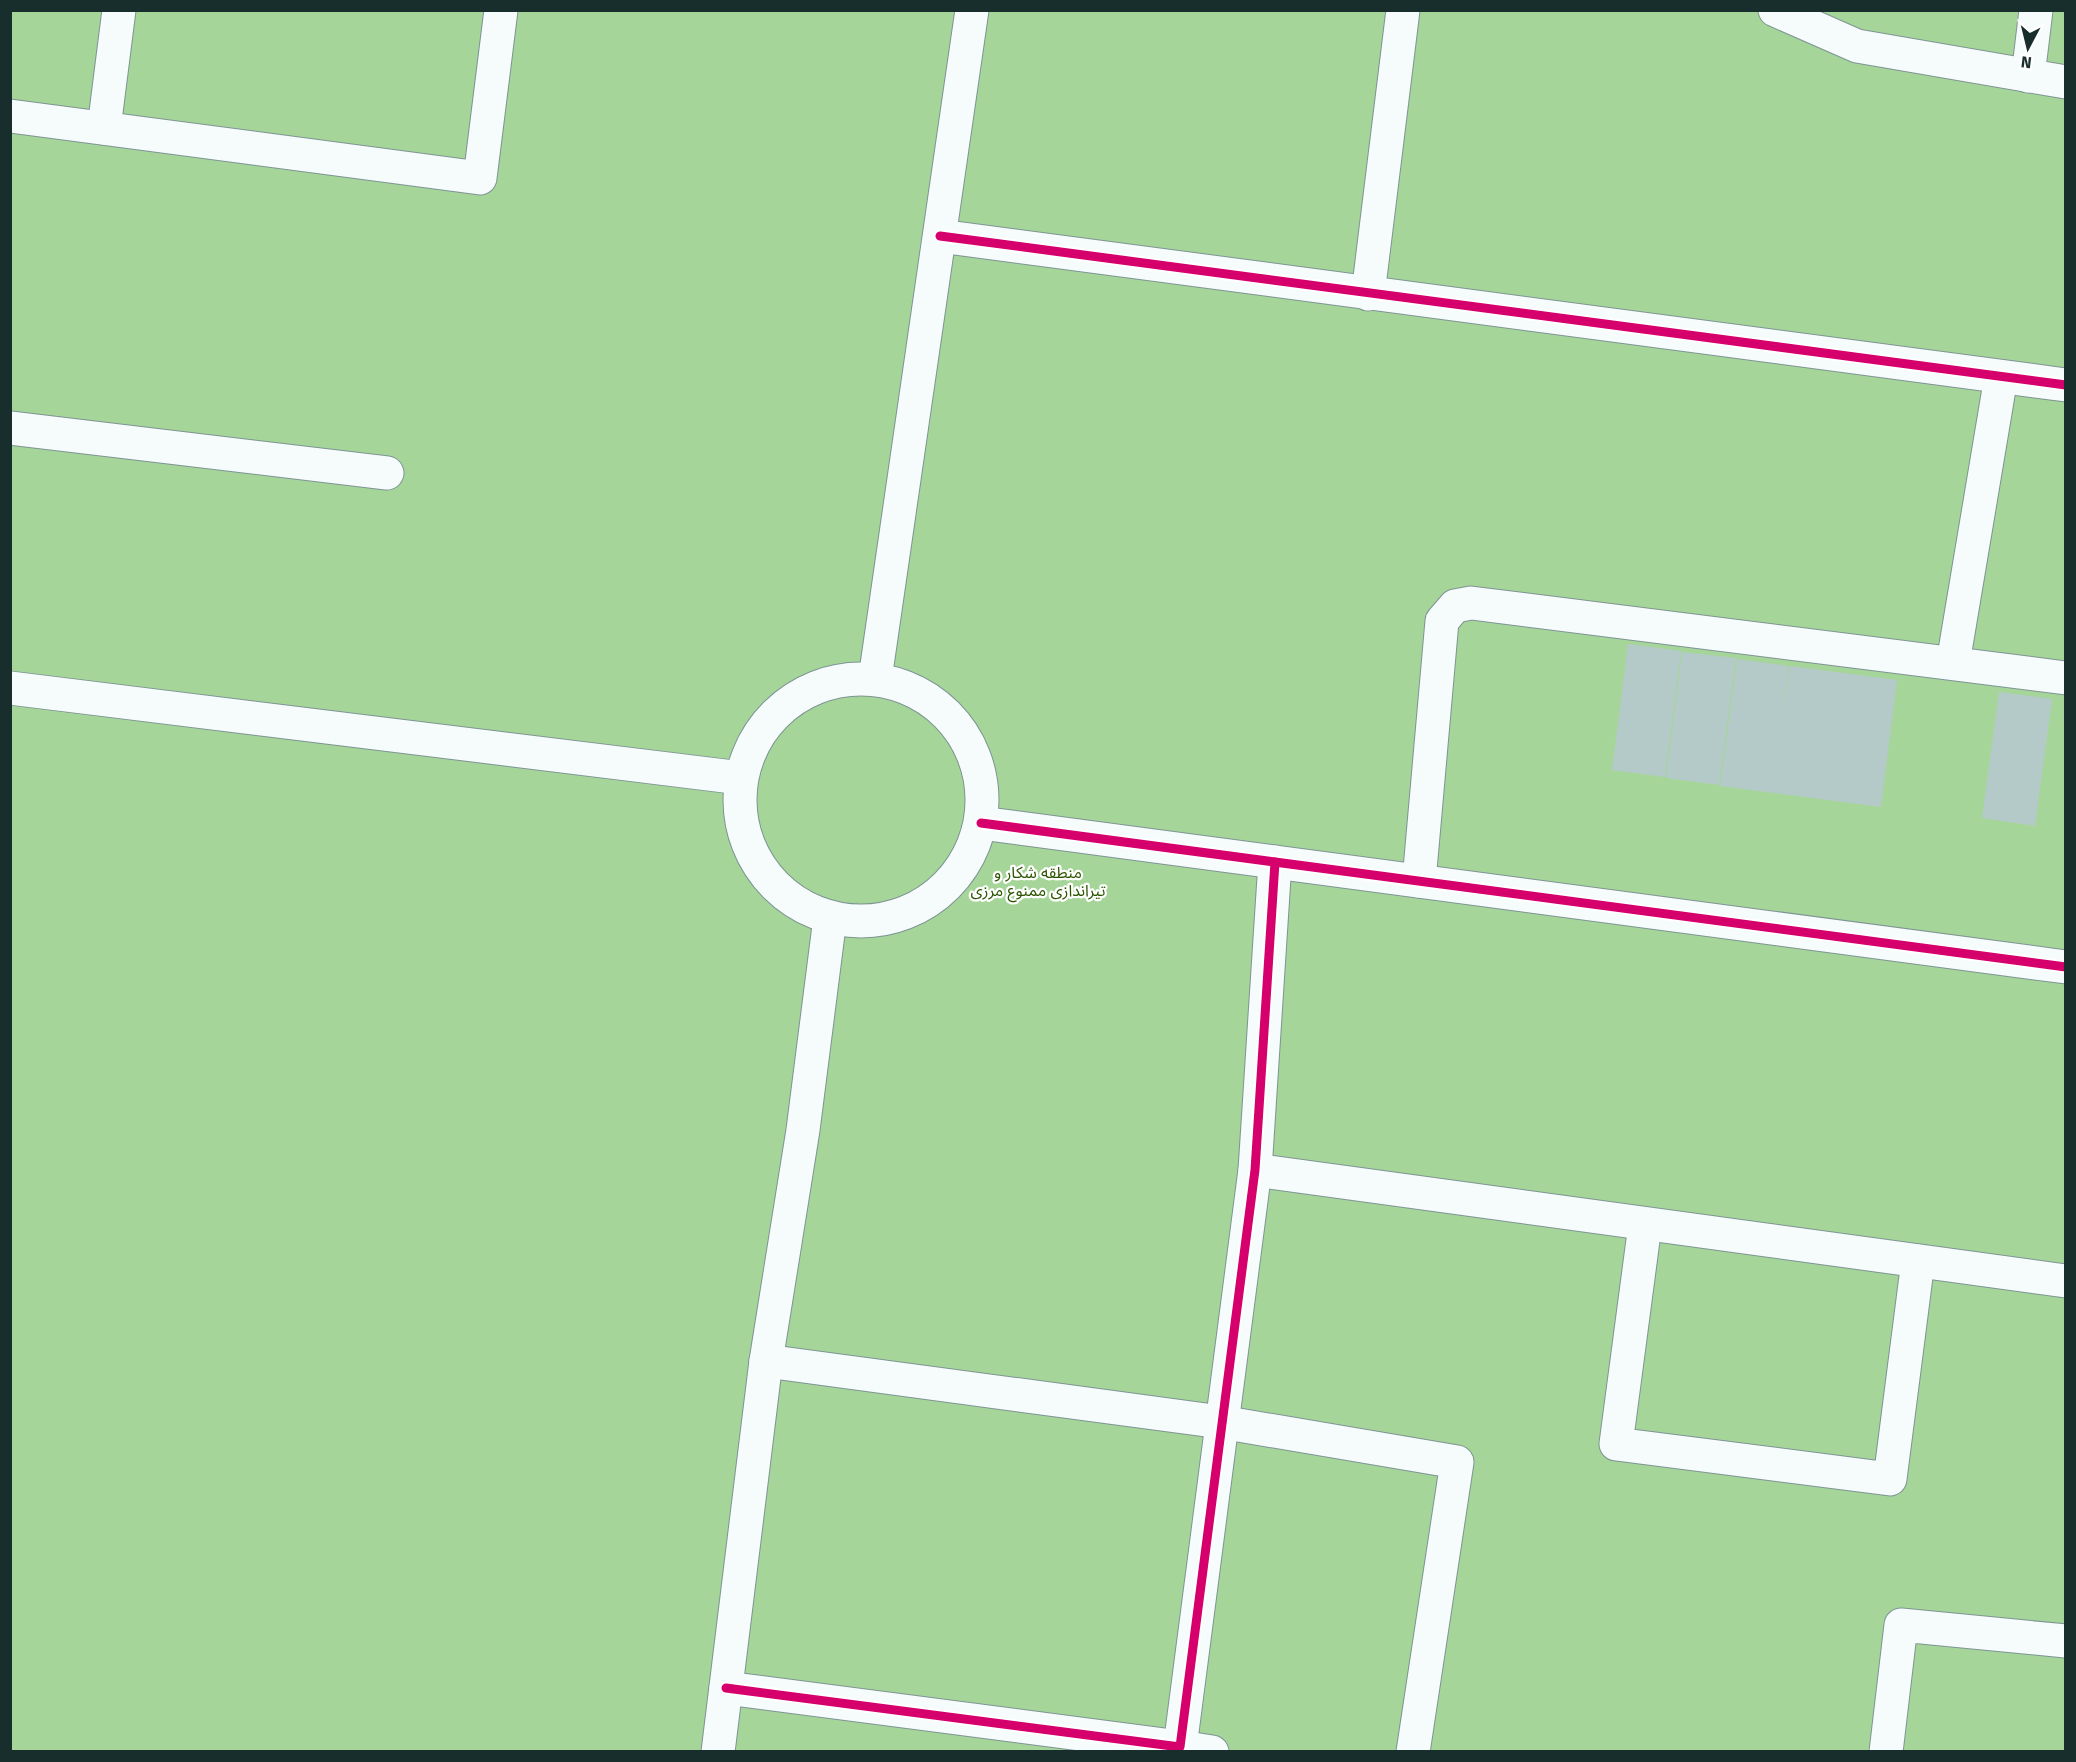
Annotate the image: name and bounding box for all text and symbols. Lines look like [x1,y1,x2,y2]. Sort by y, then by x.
north arrow [1998,18,2058,78]
text: N [2020,52,2033,72]
park label: منطقه شکار و تیراندازی ممنوع مرزی [970,863,1106,903]

